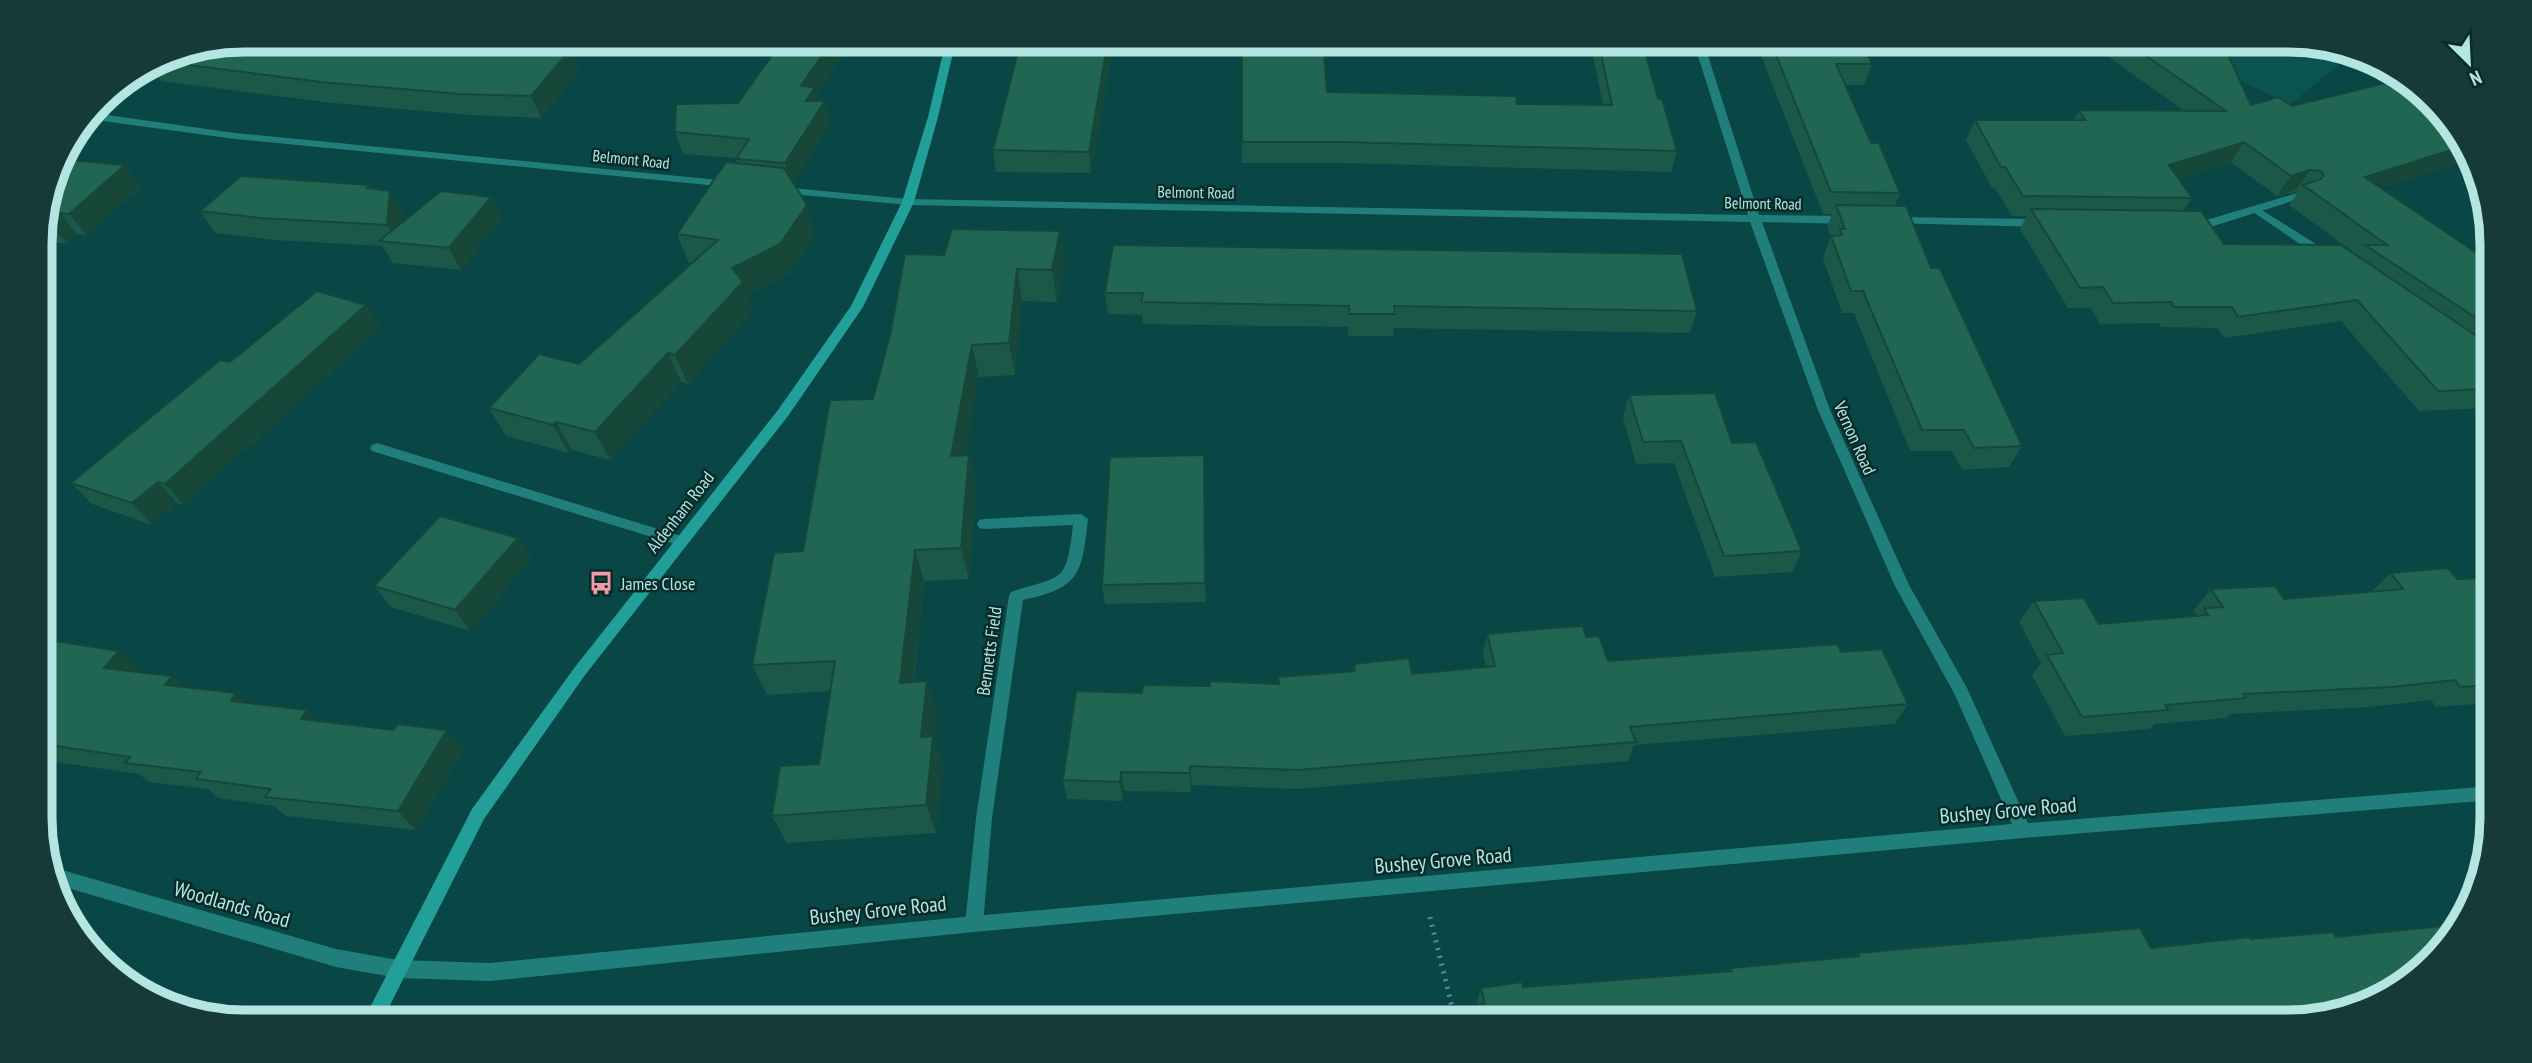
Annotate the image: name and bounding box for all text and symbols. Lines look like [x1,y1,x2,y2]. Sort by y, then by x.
north arrow [2434,28,2504,98]
text: N [2466,65,2485,92]
street label: Belmont Road [592,145,671,173]
street label: Belmont Road [1157,181,1235,203]
street label: Belmont Road [1724,192,1802,214]
street label: Vernon Road [1828,397,1881,478]
street label: Aldenham Road [641,467,719,557]
bus stop icon: James Close [587,569,615,597]
place label: James Close [620,572,695,595]
street label: Bennetts Field [971,605,1007,697]
street label: Bushey Grove Road [1938,791,2078,829]
street label: Bushey Grove Road [1373,841,1513,879]
street label: Woodlands Road [171,875,293,933]
street label: Bushey Grove Road [808,889,948,931]

